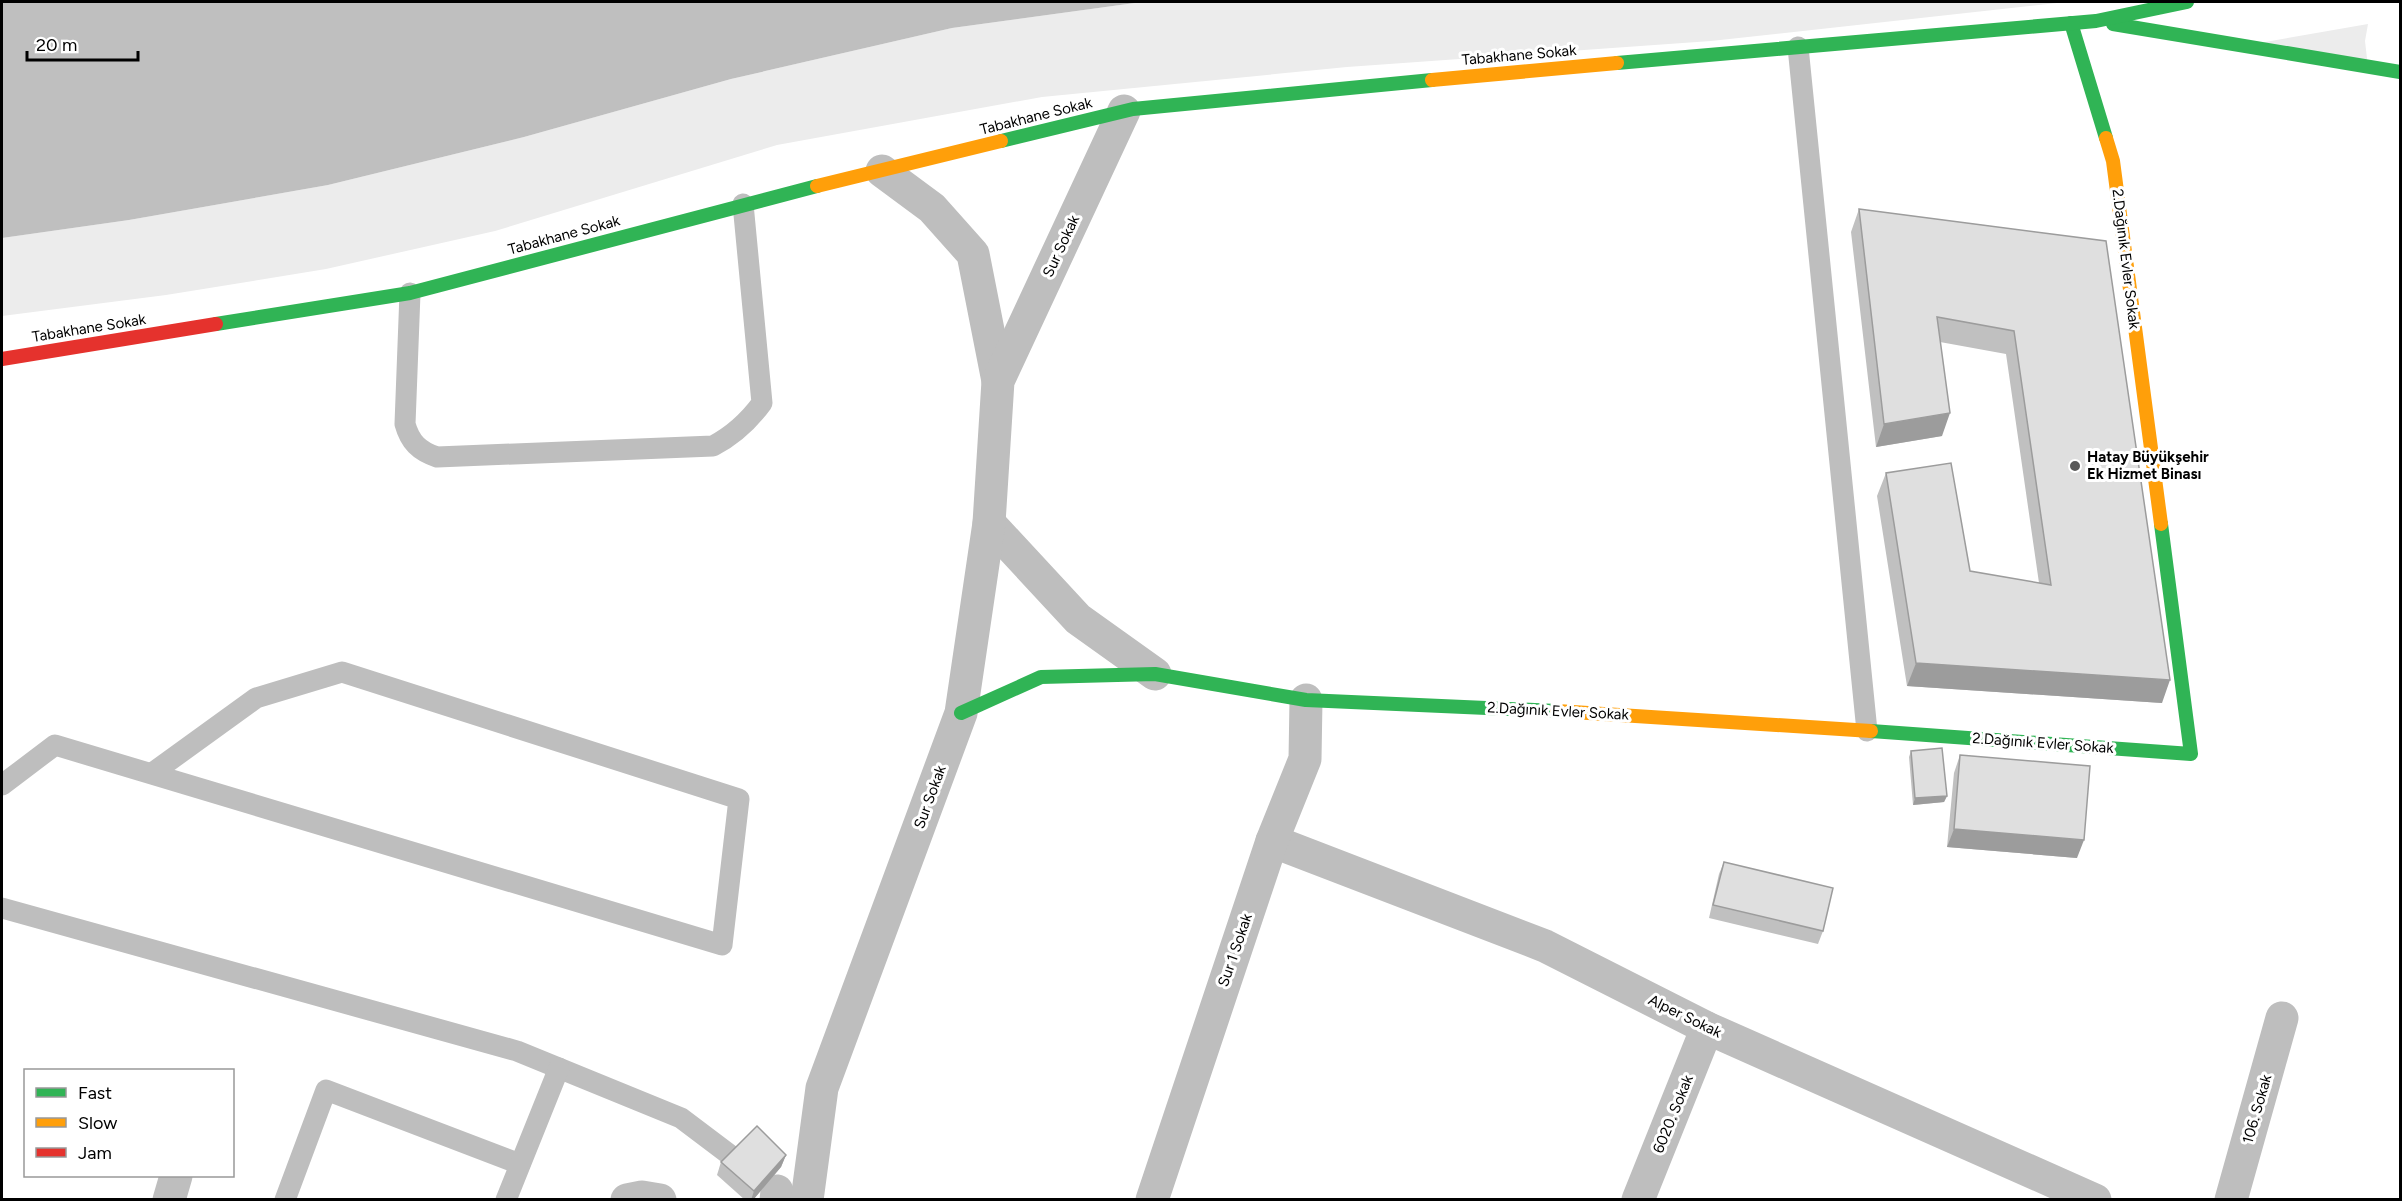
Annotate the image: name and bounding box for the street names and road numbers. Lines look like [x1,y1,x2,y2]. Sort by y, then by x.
street label: Tabakhane Sokak [1461,41,1578,69]
street label: Tabakhane Sokak [978,93,1095,139]
street label: 2.Dağınık Evler Sokak [2108,188,2144,331]
street label: Tabakhane Sokak [506,211,623,259]
street label: Sur Sokak [1039,211,1083,280]
street label: Tabakhane Sokak [31,310,148,346]
street label: 2.Dağınık Evler Sokak [1487,698,1630,724]
street label: 2.Dağınık Evler Sokak [1972,729,2115,757]
street label: Sur Sokak [910,762,950,831]
street label: Sur 1 Sokak [1214,910,1256,989]
street label: Alper Sokak [1645,991,1725,1042]
street label: 6020. Sokak [1649,1072,1697,1156]
street label: 106. Sokak [2239,1072,2276,1146]

